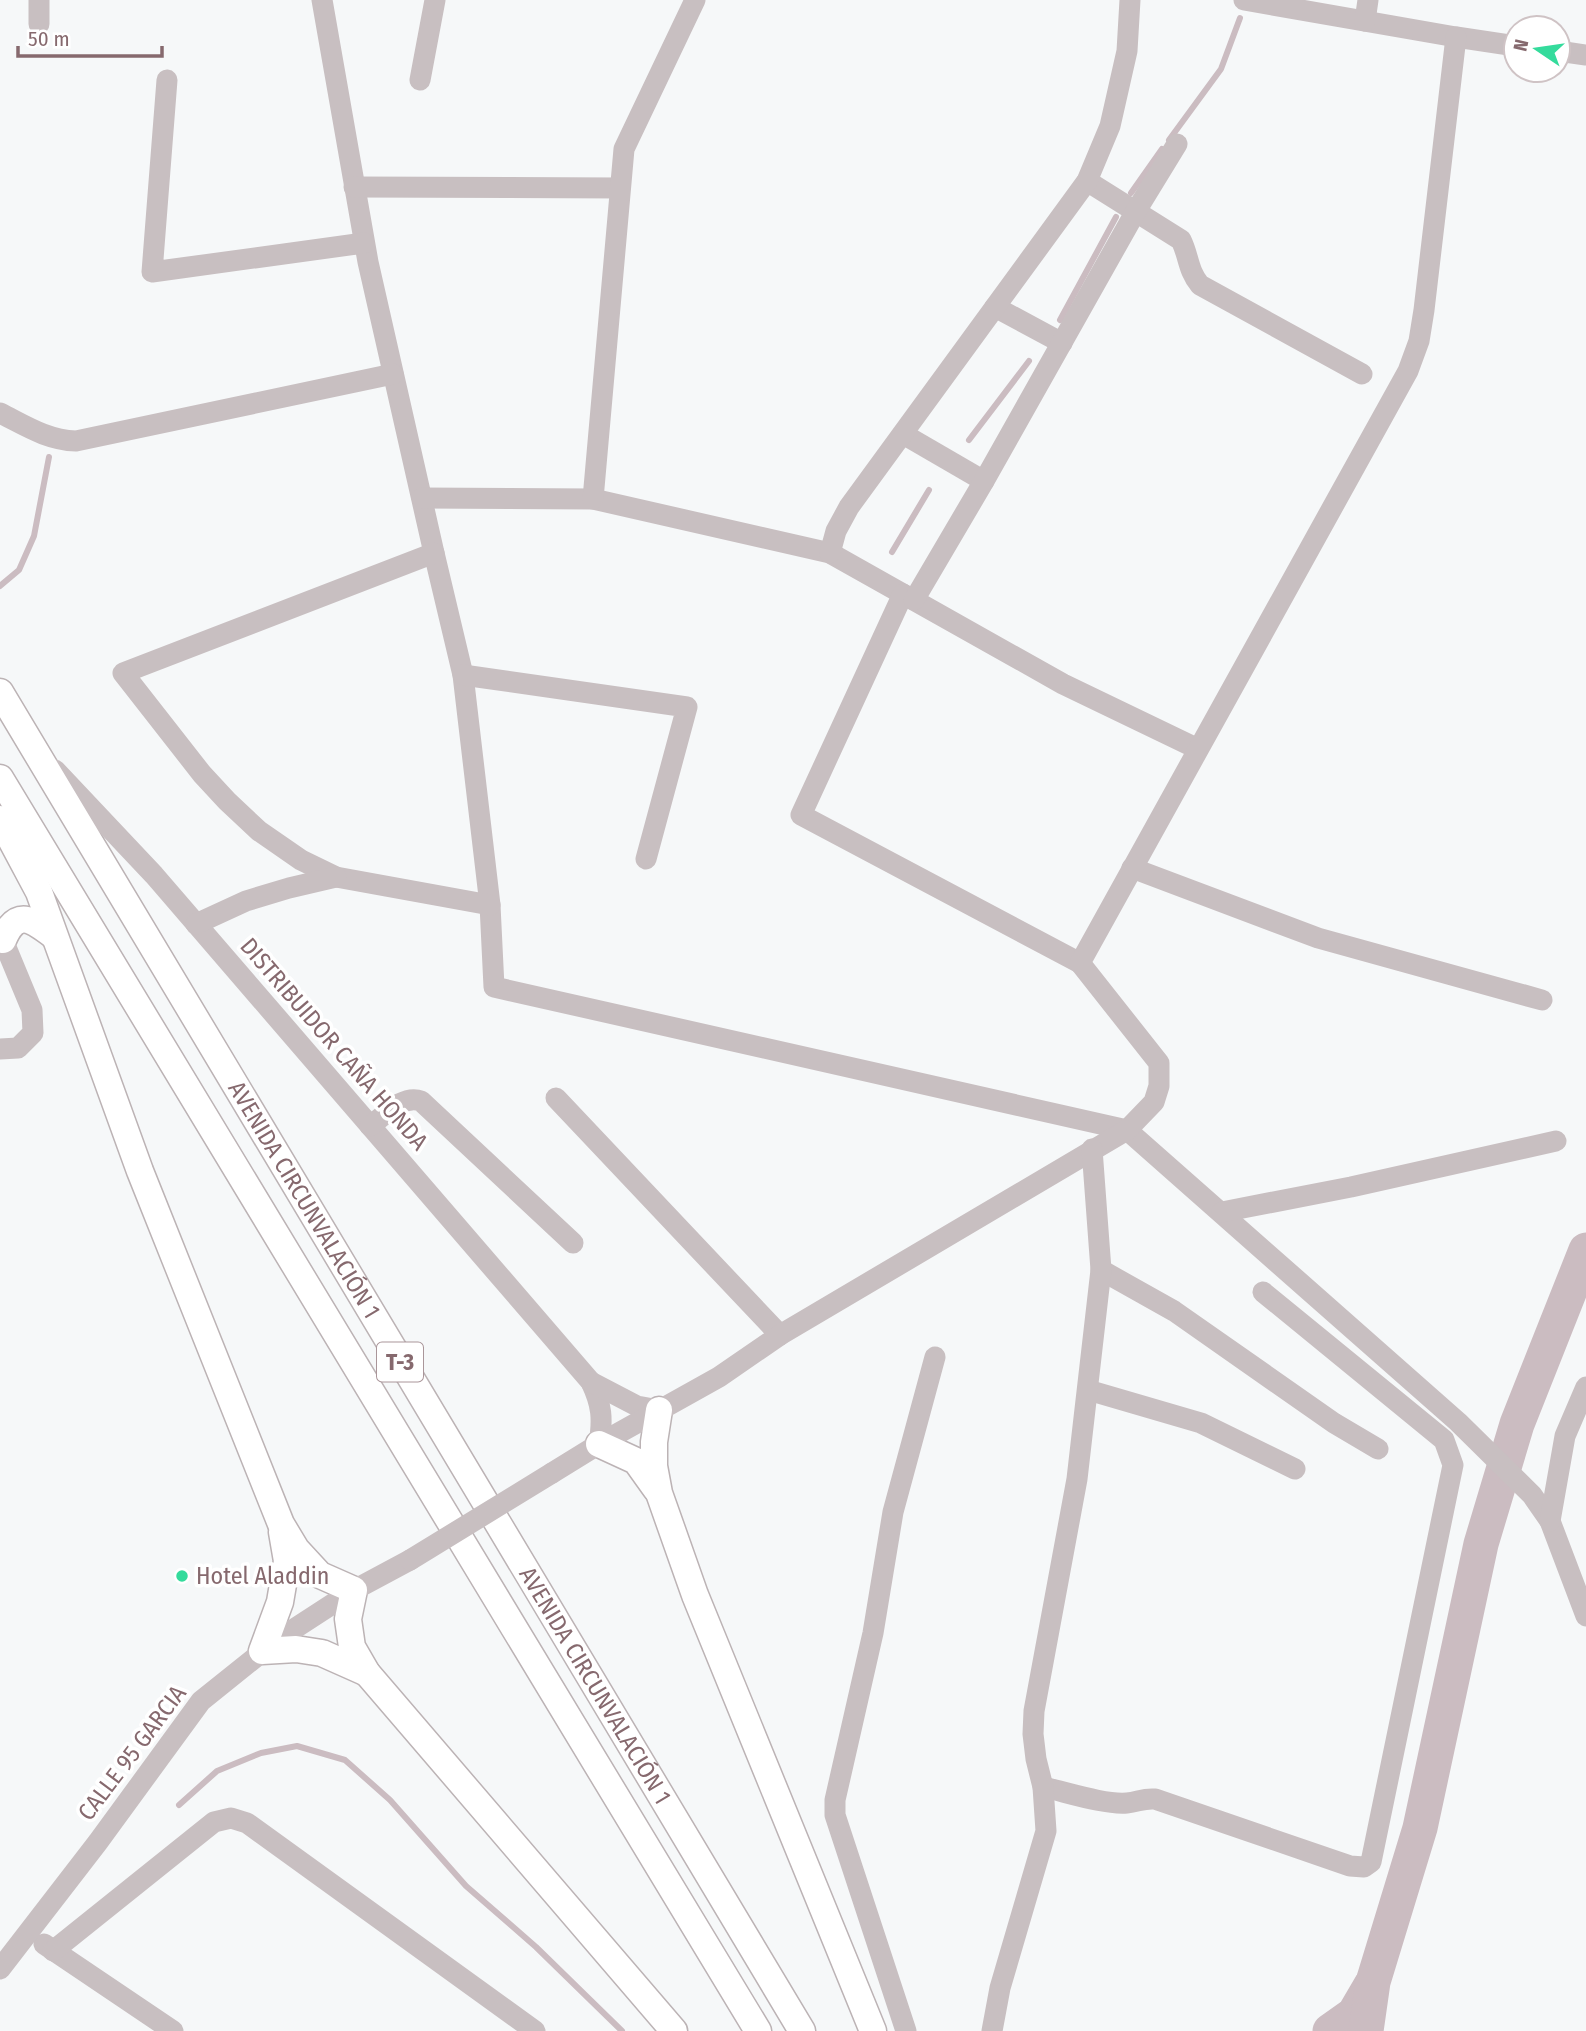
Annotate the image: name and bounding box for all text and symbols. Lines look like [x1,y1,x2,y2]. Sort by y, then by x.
scale bar [18,14,161,58]
north arrow [1502,14,1572,84]
text: 50 m [28,26,70,52]
text: N [1508,37,1533,53]
street label: DISTRIBUIDOR CAÑA HONDA [234,932,434,1156]
street label: AVENIDA CIRCUNVALACIÓN 1 [222,1076,386,1323]
road number: T-3 [377,1343,423,1382]
place label: Hotel Aladdin [196,1562,330,1590]
street label: AVENIDA CIRCUNVALACIÓN 1 [513,1562,677,1809]
marker: Hotel Aladdin [174,1568,190,1584]
street label: CALLE 95 GARCIA [72,1680,192,1826]

